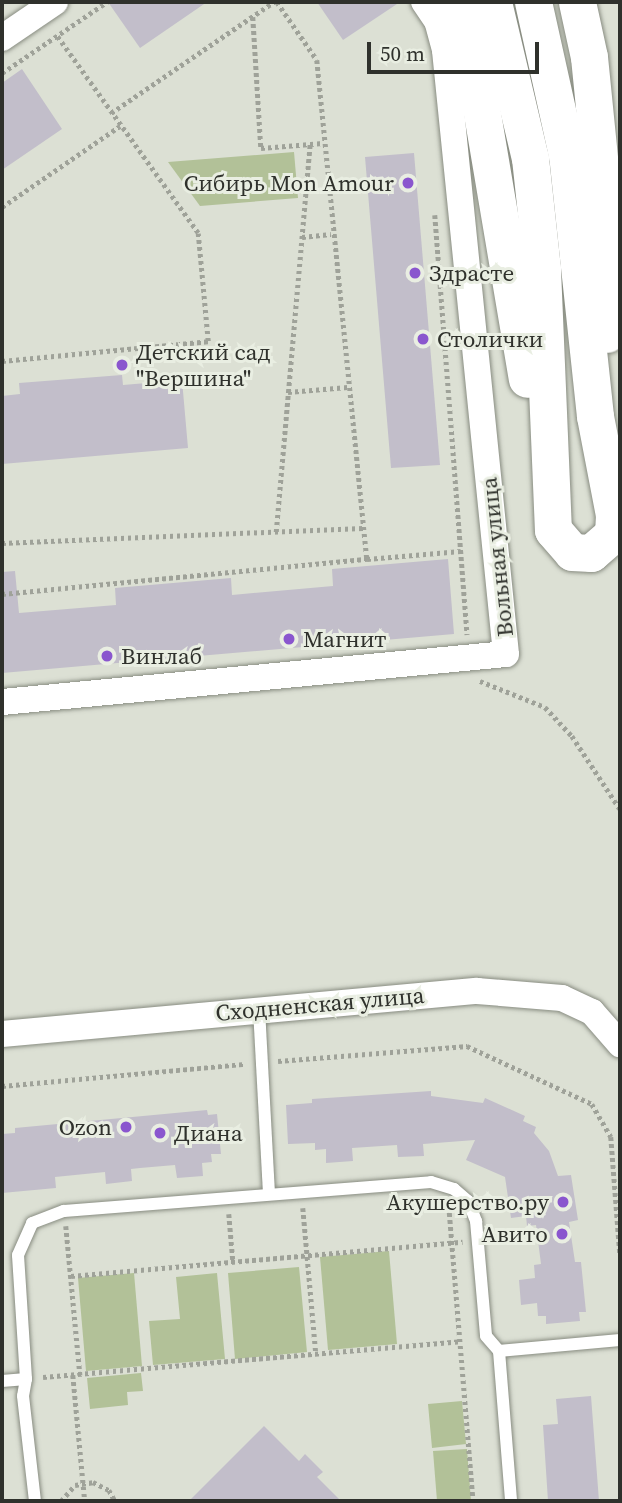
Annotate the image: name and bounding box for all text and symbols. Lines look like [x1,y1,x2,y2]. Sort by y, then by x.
scale bar [370,28,542,72]
text: 50 m [380,39,425,68]
place label: Сибирь Mon Amour [184,169,394,197]
marker: Сибирь Mon Amour [400,175,416,191]
place label: Здрасте [429,259,514,287]
marker: Здрасте [407,265,423,281]
place label: Столички [437,325,543,353]
marker: Столички [415,331,431,347]
place label: Детский сад "Вершина" [136,338,270,392]
marker: Детский сад "Вершина" [114,357,130,373]
street label: Вольная улица [475,476,519,638]
place label: Магнит [303,625,386,653]
marker: Магнит [281,631,297,647]
place label: Винлаб [121,642,202,670]
marker: Винлаб [99,648,115,664]
street label: Сходненская улица [214,981,426,1027]
place label: Ozon [59,1113,112,1141]
marker: Ozon [118,1119,134,1135]
place label: Диана [174,1119,243,1147]
marker: Диана [152,1125,168,1141]
place label: Акушерство.ру [386,1188,549,1216]
marker: Акушерство.ру [555,1194,571,1210]
place label: Авито [481,1220,548,1248]
marker: Авито [554,1226,570,1242]

